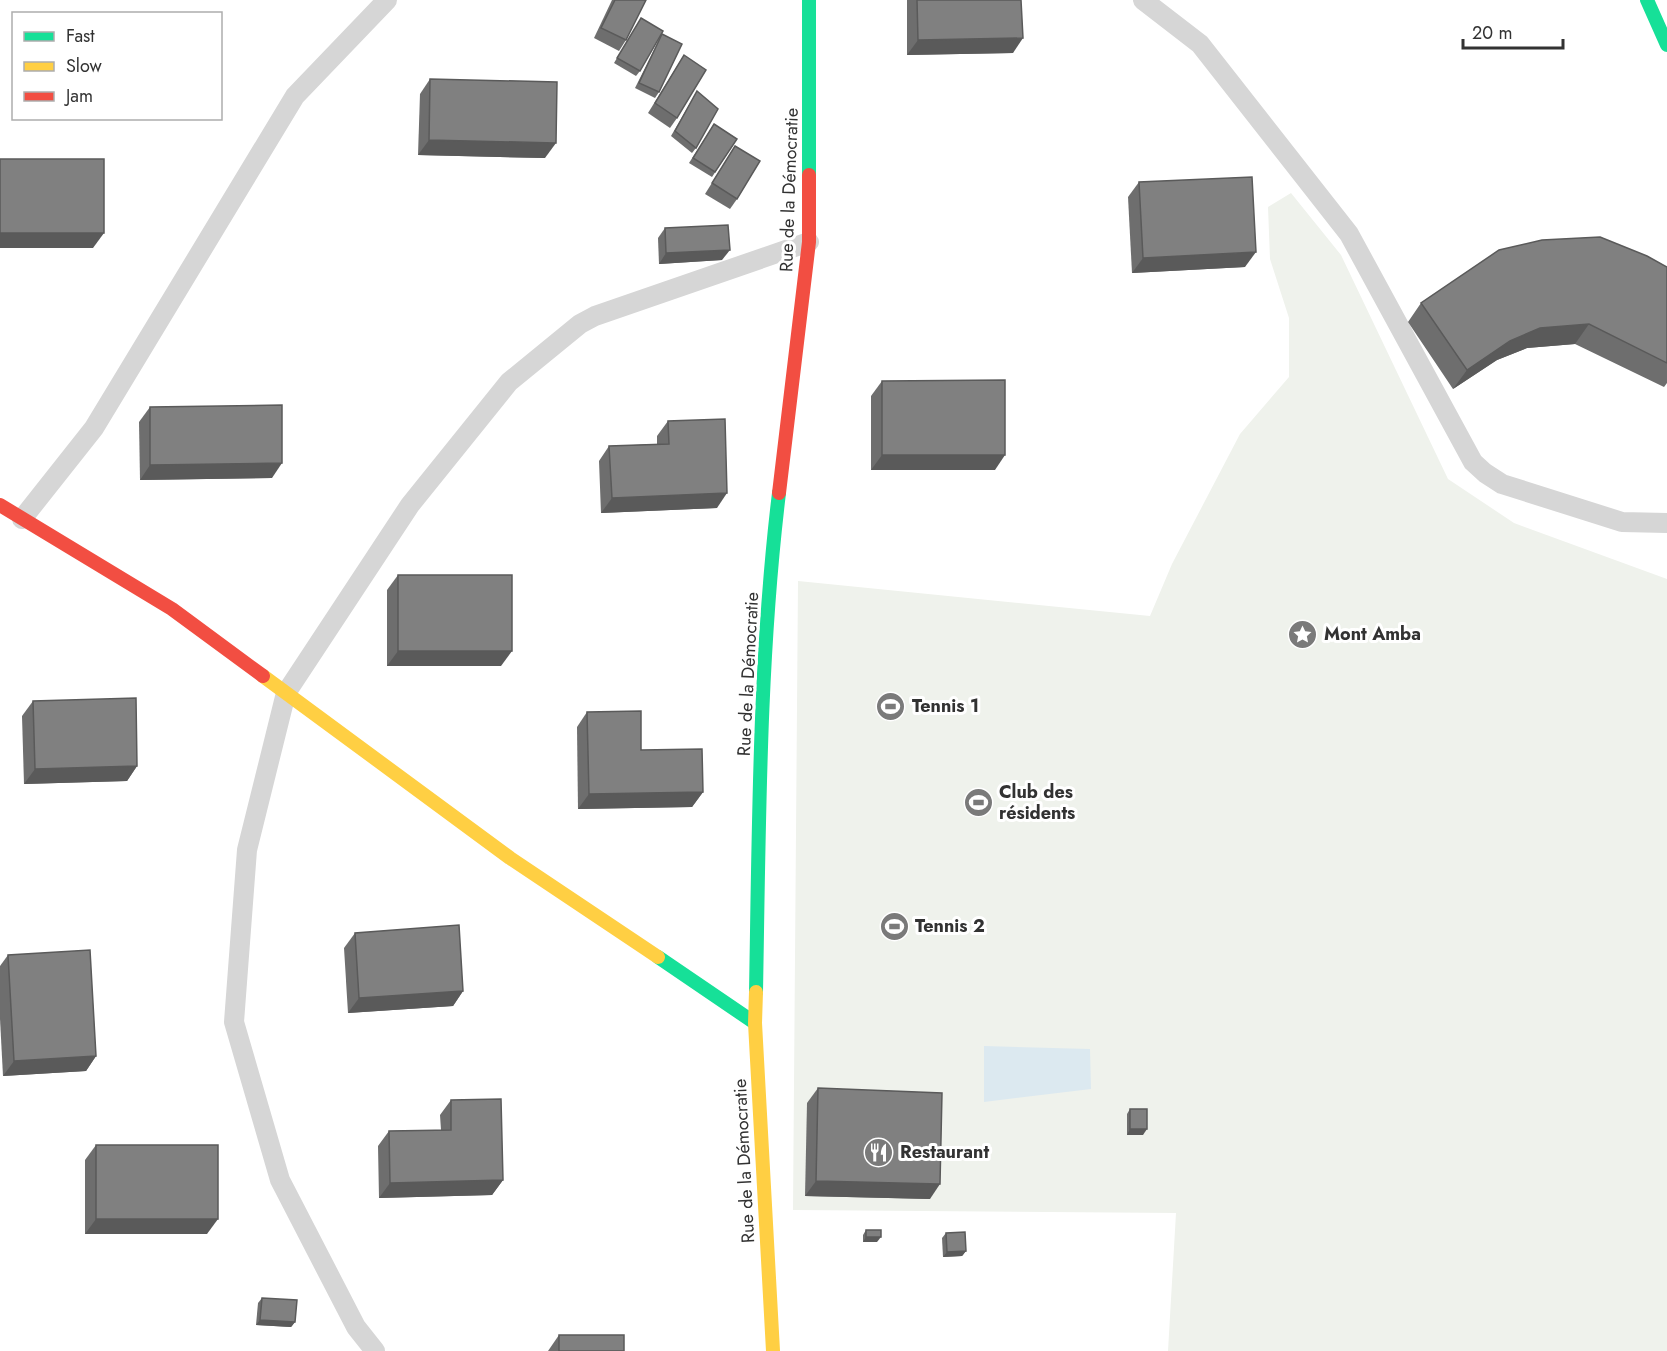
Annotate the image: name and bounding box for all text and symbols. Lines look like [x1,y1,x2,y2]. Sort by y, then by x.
legend [12,12,222,120]
scale bar [1463,12,1564,50]
text: 20 m [1472,20,1512,46]
text: Fast [66,23,95,49]
text: Slow [66,53,103,79]
text: Jam [64,83,93,109]
street label: Rue de la Démocratie [773,107,805,273]
street label: Rue de la Démocratie [731,591,765,757]
place icon: Mont Amba [1287,618,1319,650]
place label: Mont Amba [1324,621,1421,647]
sports icon: Tennis 1 [875,690,907,722]
place label: Tennis 1 [912,693,979,719]
place label: Club des résidents [999,779,1075,826]
sports icon: Club des résidents [962,786,994,818]
sports icon: Tennis 2 [878,910,910,942]
place label: Tennis 2 [915,913,985,939]
street label: Rue de la Démocratie [727,1078,761,1244]
restaurant icon: Restaurant [863,1136,895,1168]
place label: Restaurant [900,1139,989,1165]

